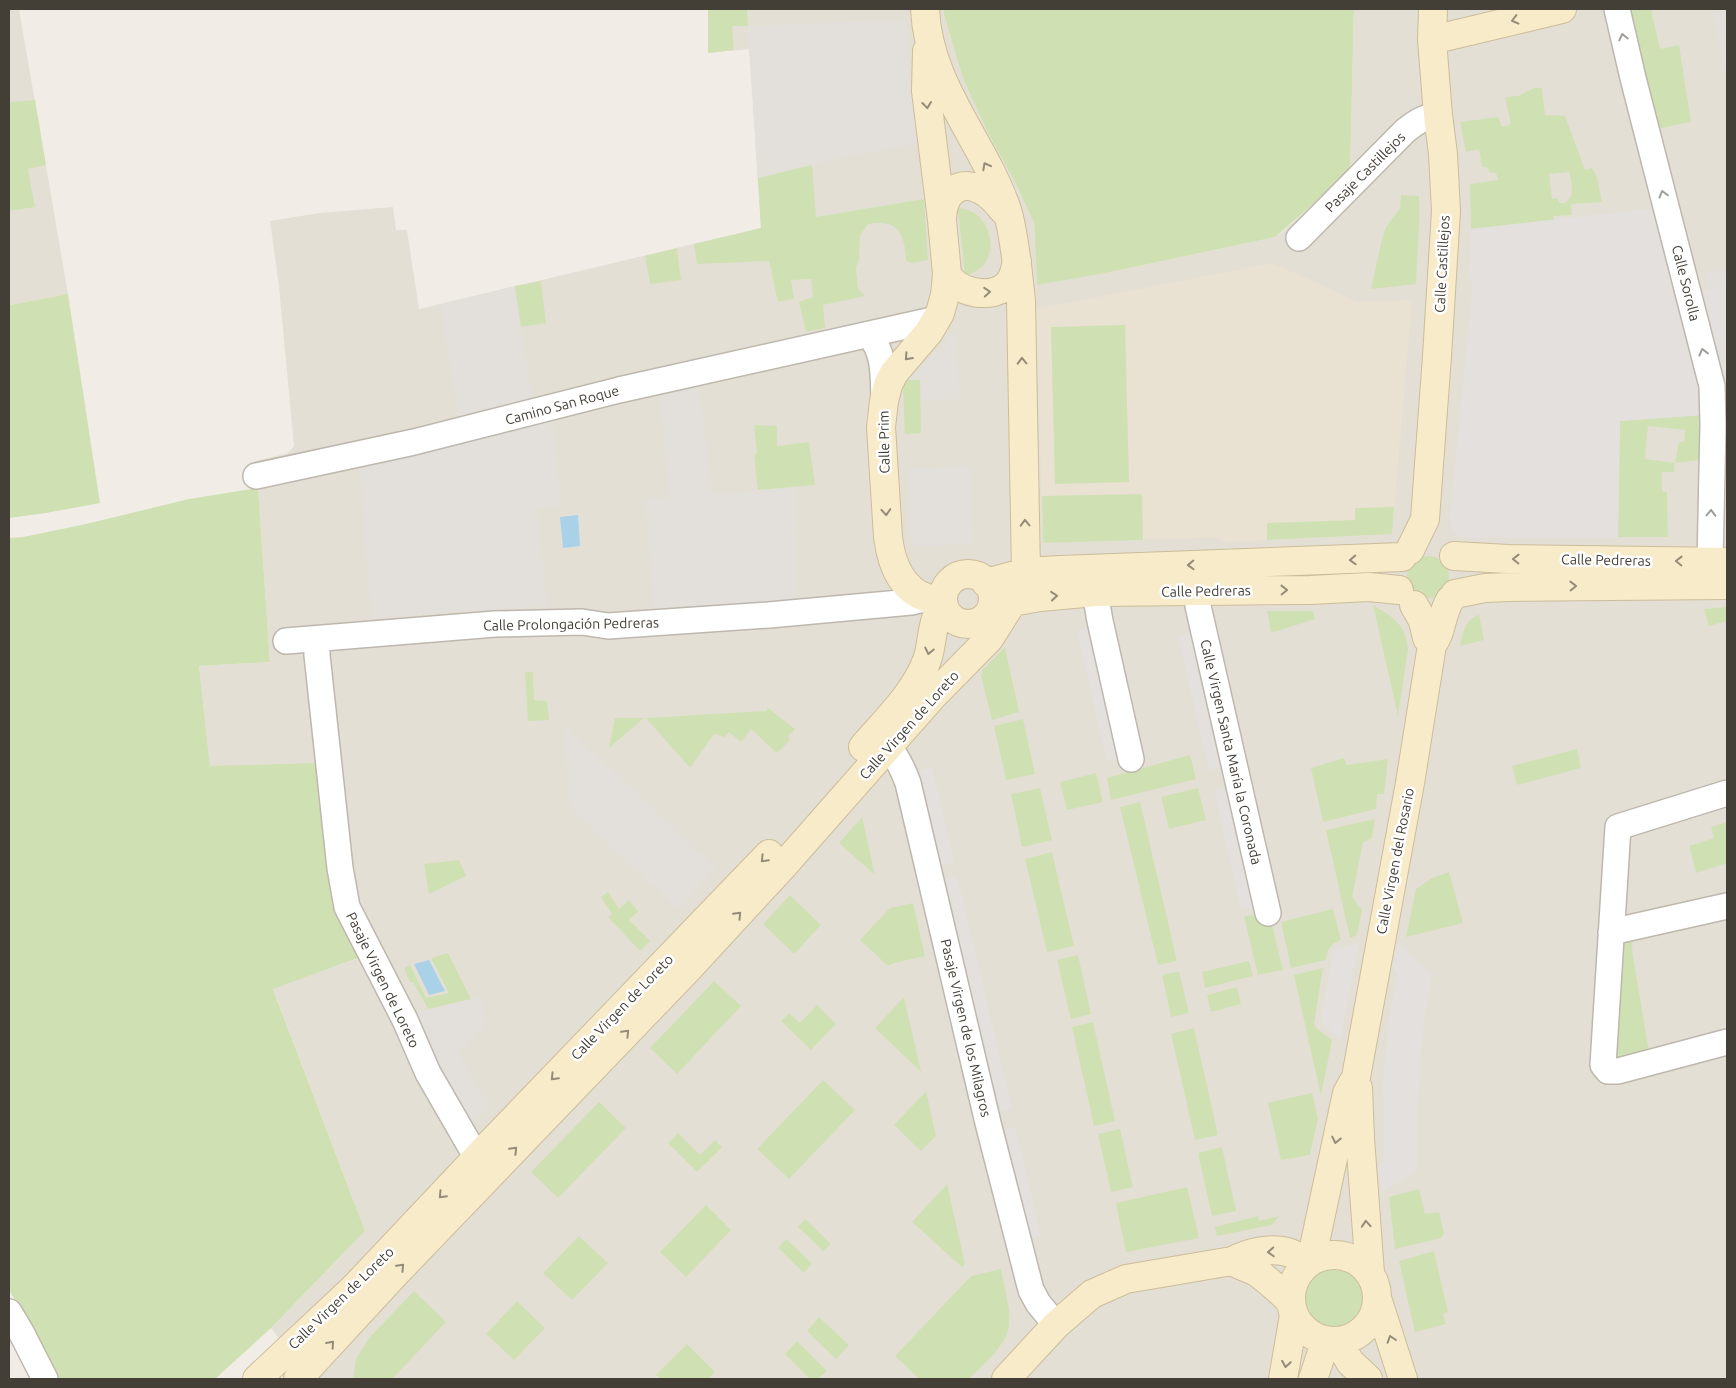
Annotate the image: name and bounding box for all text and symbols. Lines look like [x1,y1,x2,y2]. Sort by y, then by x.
one-way arrow [1510,14,1519,25]
one-way arrow [1618,32,1629,41]
one-way arrow [922,101,932,109]
street label: Pasaje Castillejos [1322,129,1408,215]
one-way arrow [982,162,992,171]
one-way arrow [1658,190,1669,199]
street label: Calle Castillejos [1431,215,1453,313]
street label: Calle Sorolla [1669,243,1703,323]
one-way arrow [984,286,992,297]
one-way arrow [1698,347,1709,356]
one-way arrow [905,351,914,360]
one-way arrow [1017,357,1027,364]
street label: Camino San Roque [503,382,621,428]
street label: Calle Prim [875,410,893,474]
one-way arrow [881,508,892,516]
one-way arrow [1706,509,1716,516]
one-way arrow [1020,519,1030,527]
street label: Calle Pedreras [1561,551,1651,569]
one-way arrow [1349,554,1357,565]
one-way arrow [1512,554,1520,564]
one-way arrow [1674,556,1682,567]
one-way arrow [1187,560,1194,570]
one-way arrow [1570,581,1577,591]
street label: Calle Pedreras [1161,582,1251,600]
one-way arrow [1280,585,1288,595]
one-way arrow [1050,590,1058,601]
street label: Calle Prolongación Pedreras [483,614,659,634]
street label: Calle Virgen Santa María la Coronada [1197,638,1265,866]
one-way arrow [925,647,935,656]
street label: Calle Virgen de Loreto [856,668,962,782]
street label: Calle Virgen del Rosario [1373,786,1417,936]
one-way arrow [761,853,770,862]
street label: Pasaje Virgen de Loreto [343,909,423,1051]
one-way arrow [732,911,741,920]
street label: Pasaje Virgen de los Milagros [938,937,994,1119]
street label: Calle Virgen de Loreto [568,951,676,1063]
one-way arrow [620,1030,629,1039]
one-way arrow [551,1072,560,1081]
one-way arrow [1332,1136,1342,1145]
one-way arrow [508,1147,517,1156]
one-way arrow [439,1189,448,1198]
one-way arrow [1361,1220,1372,1228]
street label: Calle Virgen de Loreto [285,1244,397,1352]
one-way arrow [1267,1246,1275,1257]
one-way arrow [395,1264,404,1273]
one-way arrow [1386,1335,1396,1343]
one-way arrow [325,1340,334,1349]
one-way arrow [1281,1360,1291,1369]

